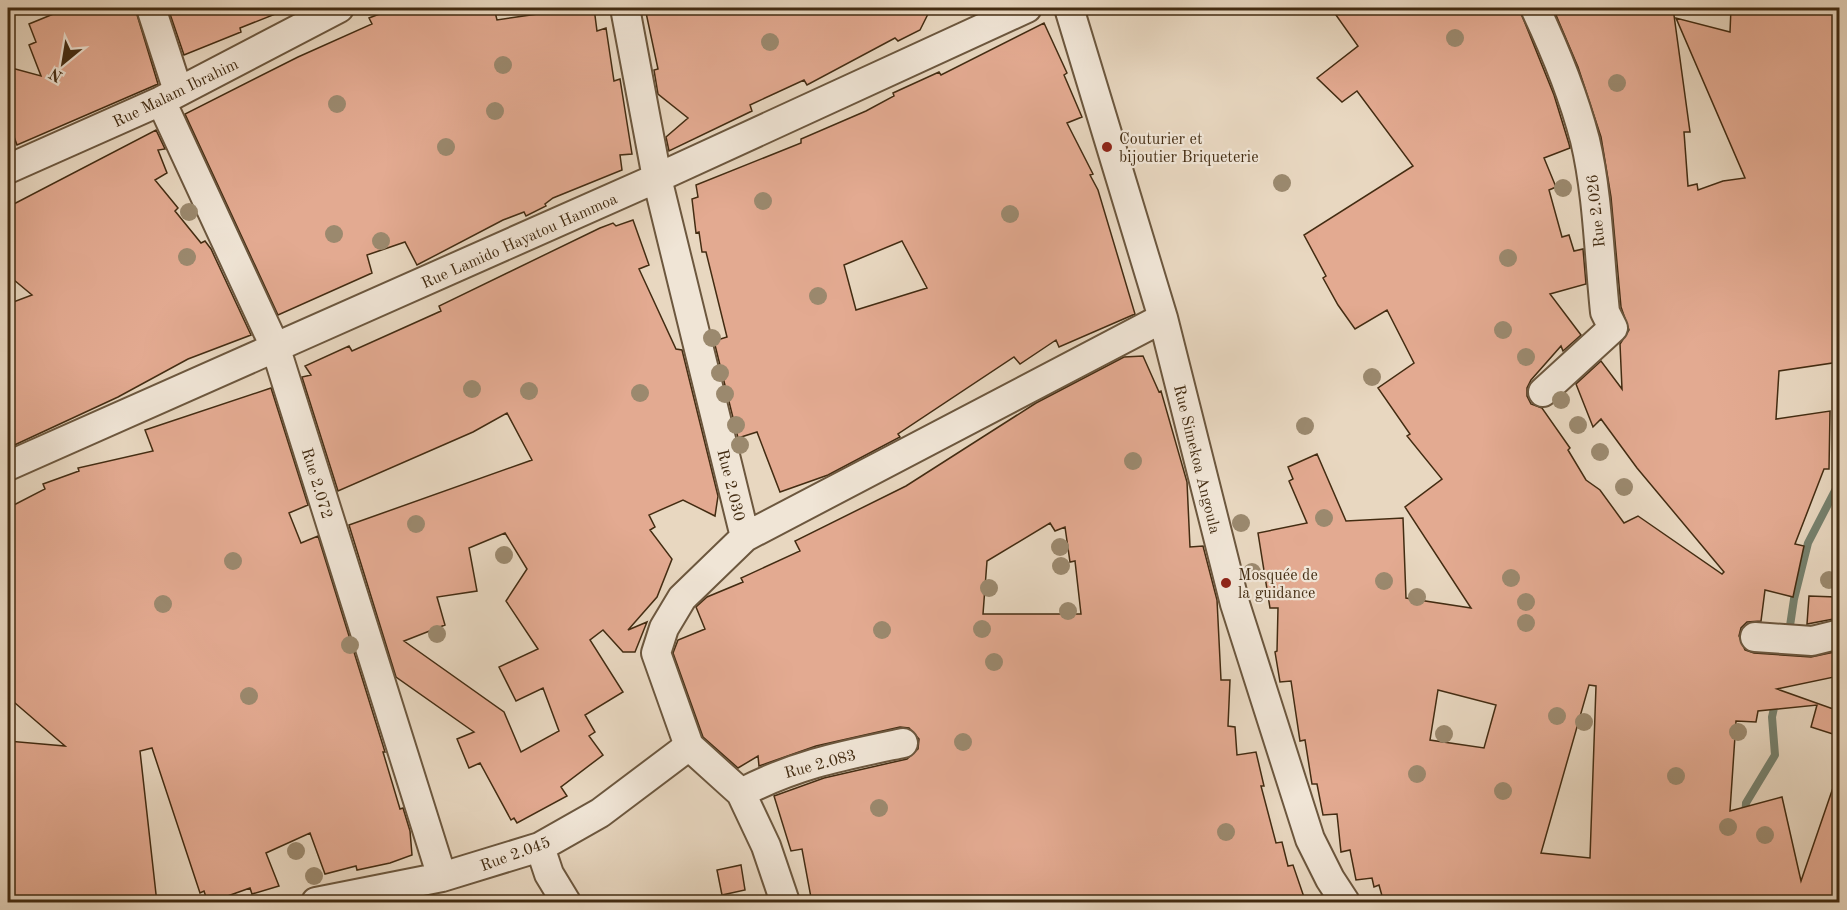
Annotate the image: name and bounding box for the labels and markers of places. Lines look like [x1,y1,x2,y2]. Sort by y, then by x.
place label: Couturier et bijoutier Briqueterie [1119,132,1259,166]
marker: Couturier et bijoutier Briqueterie [1100,140,1114,154]
place label: Mosquée de la guidance [1238,568,1318,602]
marker: Mosquée de la guidance [1219,576,1233,590]

